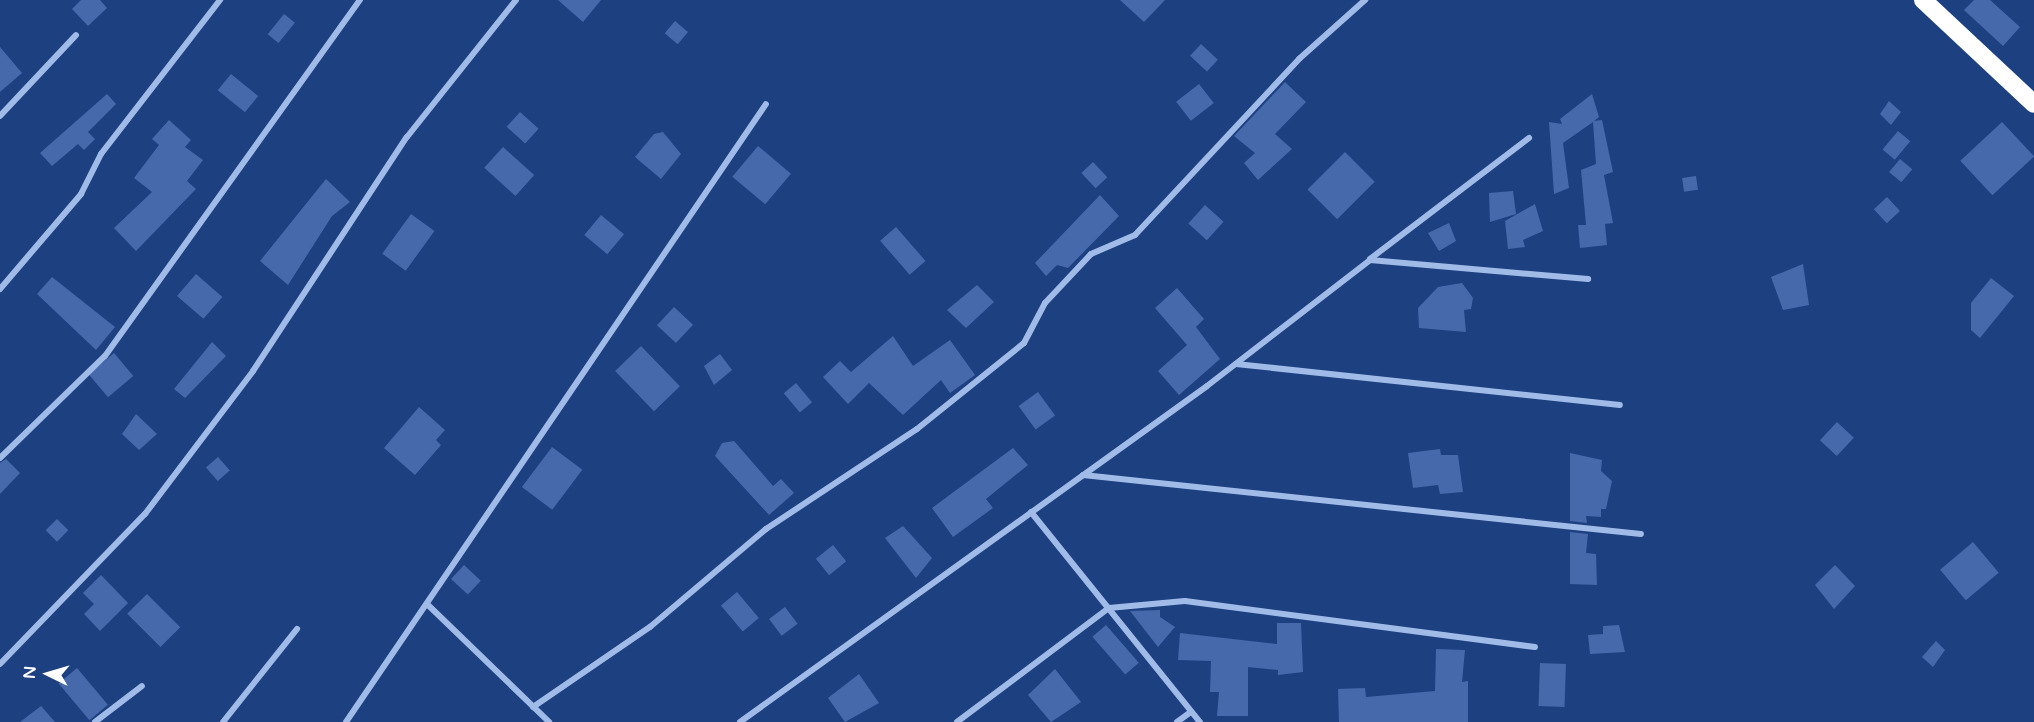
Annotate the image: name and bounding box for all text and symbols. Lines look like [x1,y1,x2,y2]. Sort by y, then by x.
north arrow [18,644,78,704]
text: N [20,665,41,680]

